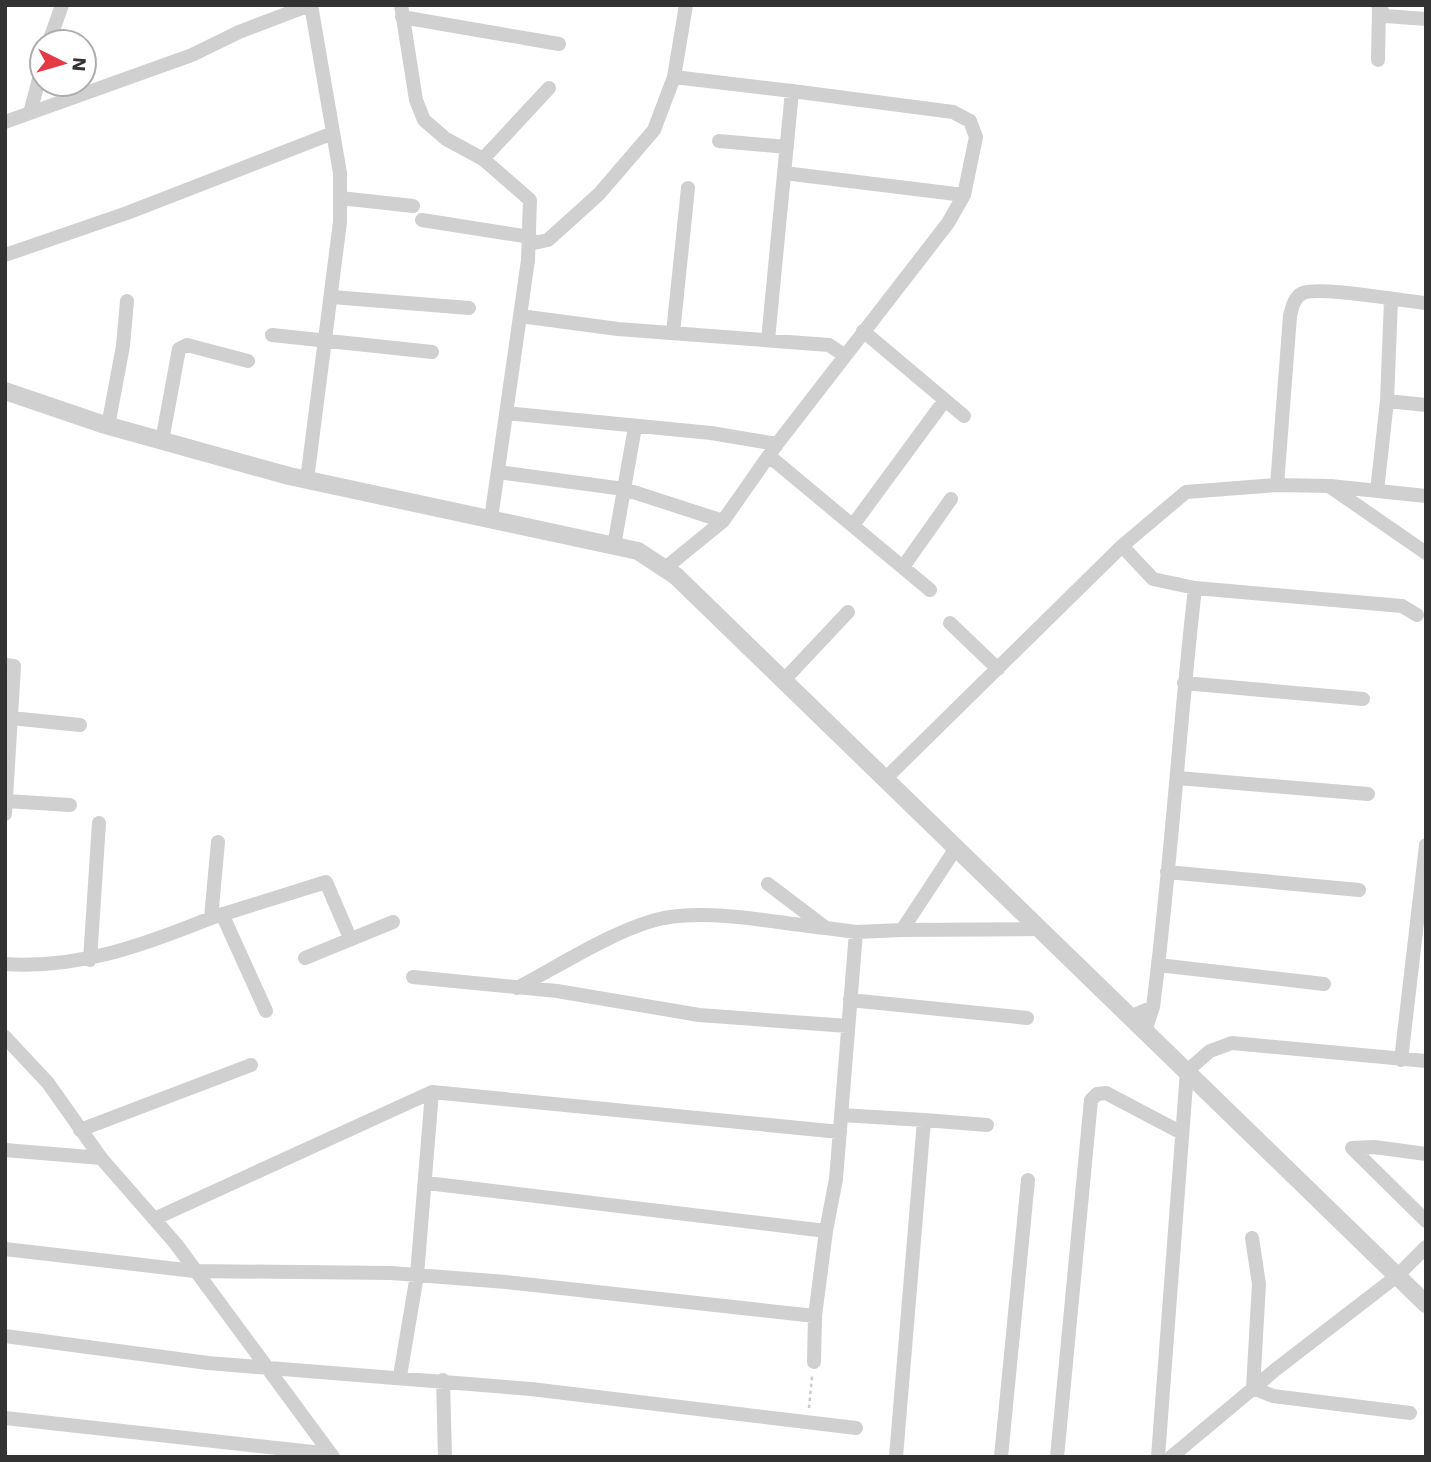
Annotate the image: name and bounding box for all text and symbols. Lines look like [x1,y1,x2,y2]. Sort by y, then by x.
north arrow [28,28,98,98]
text: N [67,56,92,72]

